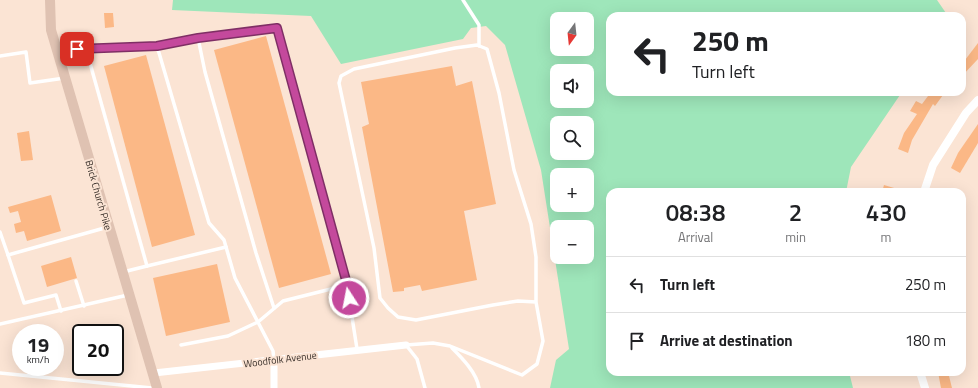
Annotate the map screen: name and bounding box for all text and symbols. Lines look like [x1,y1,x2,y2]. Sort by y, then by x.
north arrow [550,12,594,56]
map controls [550,12,594,264]
text: 250 m [692,19,769,62]
icon: left [626,28,678,80]
pin [60,32,94,66]
icon: arrive [66,38,88,60]
text: Turn left [692,58,755,85]
button: sound [550,64,594,108]
button: search [550,116,594,160]
street label: Brick Church Pike [81,158,116,232]
button: + [550,168,594,212]
text: 08:38 [666,194,725,230]
text: 2 [789,194,802,230]
text: 430 [866,194,906,230]
button: − [550,220,594,264]
text: Arrival [678,227,713,247]
text: min [785,227,806,247]
text: m [881,227,891,247]
text: Turn left [660,273,715,296]
text: 250 m [905,273,946,296]
icon: left [626,274,648,296]
position arrow [328,277,370,319]
speed limit sign: 20 [72,324,124,376]
text: 19 [27,329,49,360]
text: Arrive at destination [660,329,793,352]
text: 180 m [905,329,946,352]
icon: arrive [626,330,648,352]
street label: Woodfolk Avenue [243,348,317,371]
text: km/h [27,352,49,367]

